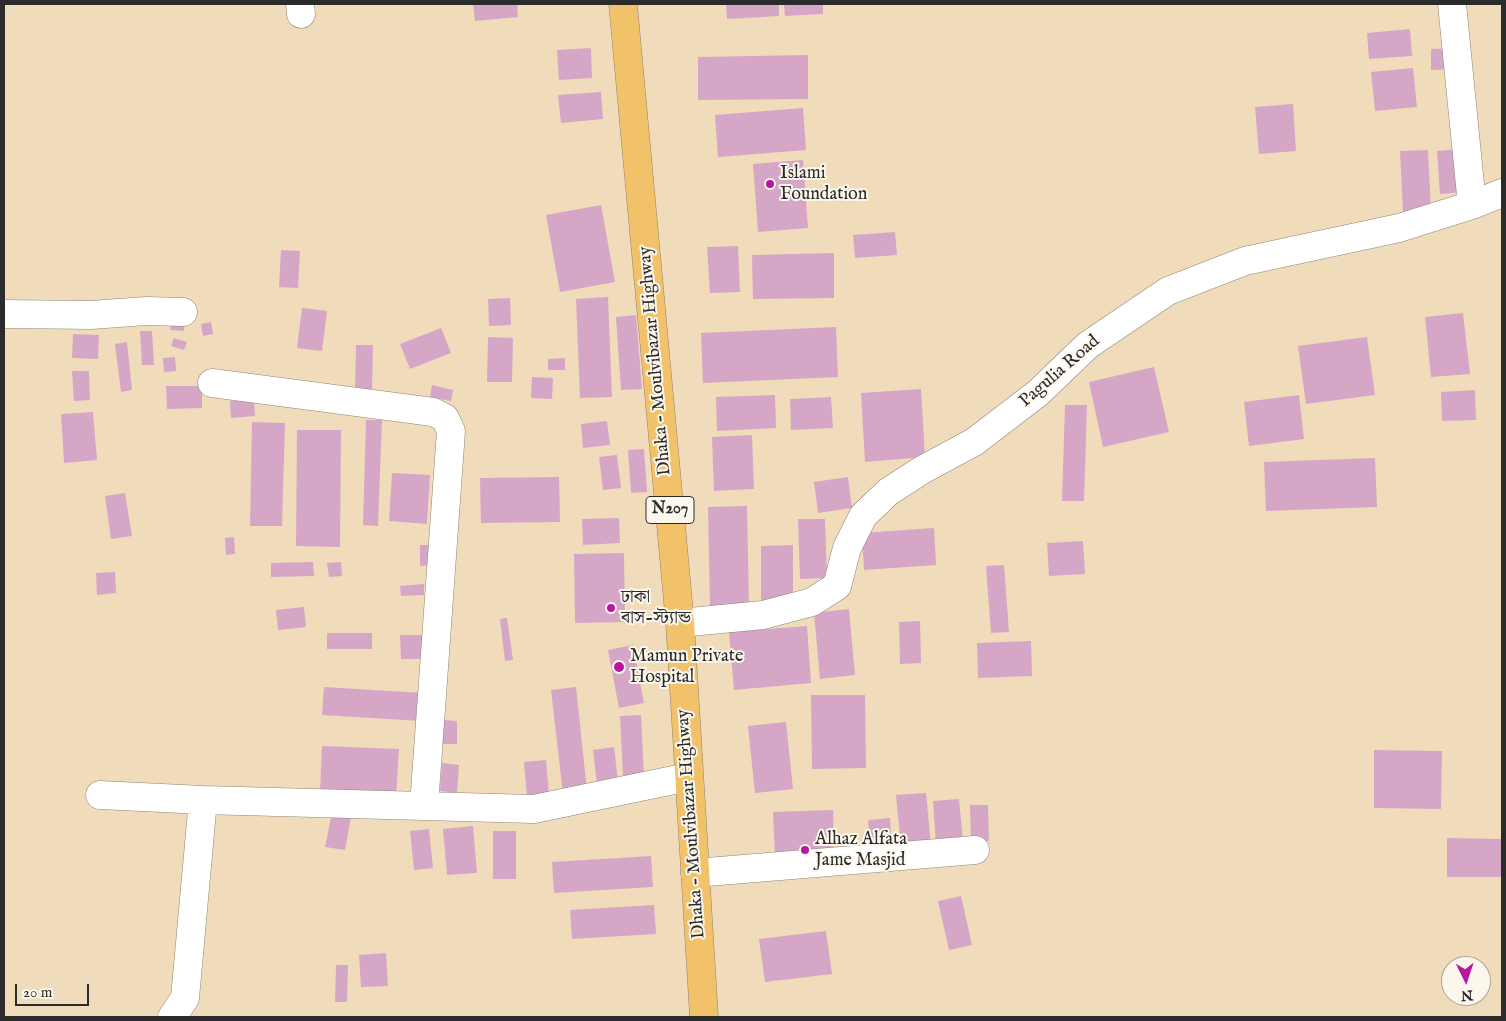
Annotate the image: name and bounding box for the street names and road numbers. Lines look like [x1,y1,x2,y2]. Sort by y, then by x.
street label: Dhaka - Moulvibazar Highway [635,245,677,477]
street label: Pagulia Road [1015,331,1105,413]
road number: N207 [646,496,694,524]
street label: Dhaka - Moulvibazar Highway [673,708,711,940]

